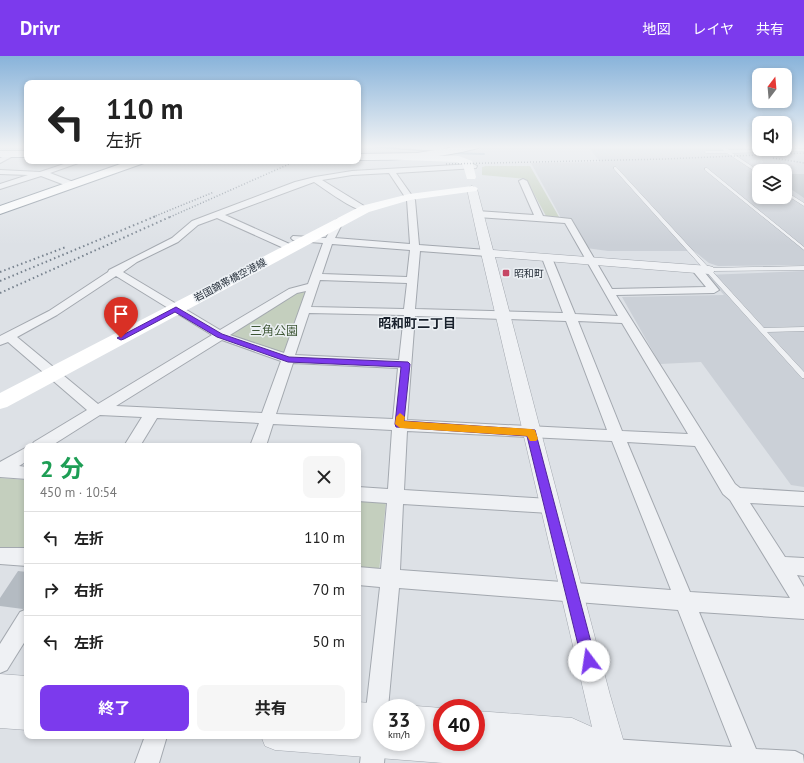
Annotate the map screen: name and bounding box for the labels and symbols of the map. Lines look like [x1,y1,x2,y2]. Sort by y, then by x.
north arrow [752,68,792,108]
street label: 岩国錦帯橋空港線 [192,255,268,305]
place label: 昭和町 [514,267,544,280]
marker: 昭和町 [501,268,511,278]
pin [104,297,138,338]
district label: 昭和町二丁目 [378,315,456,332]
park label: 三角公園 [250,323,298,338]
position arrow [568,640,610,682]
speed limit sign: 40 [433,699,485,751]

